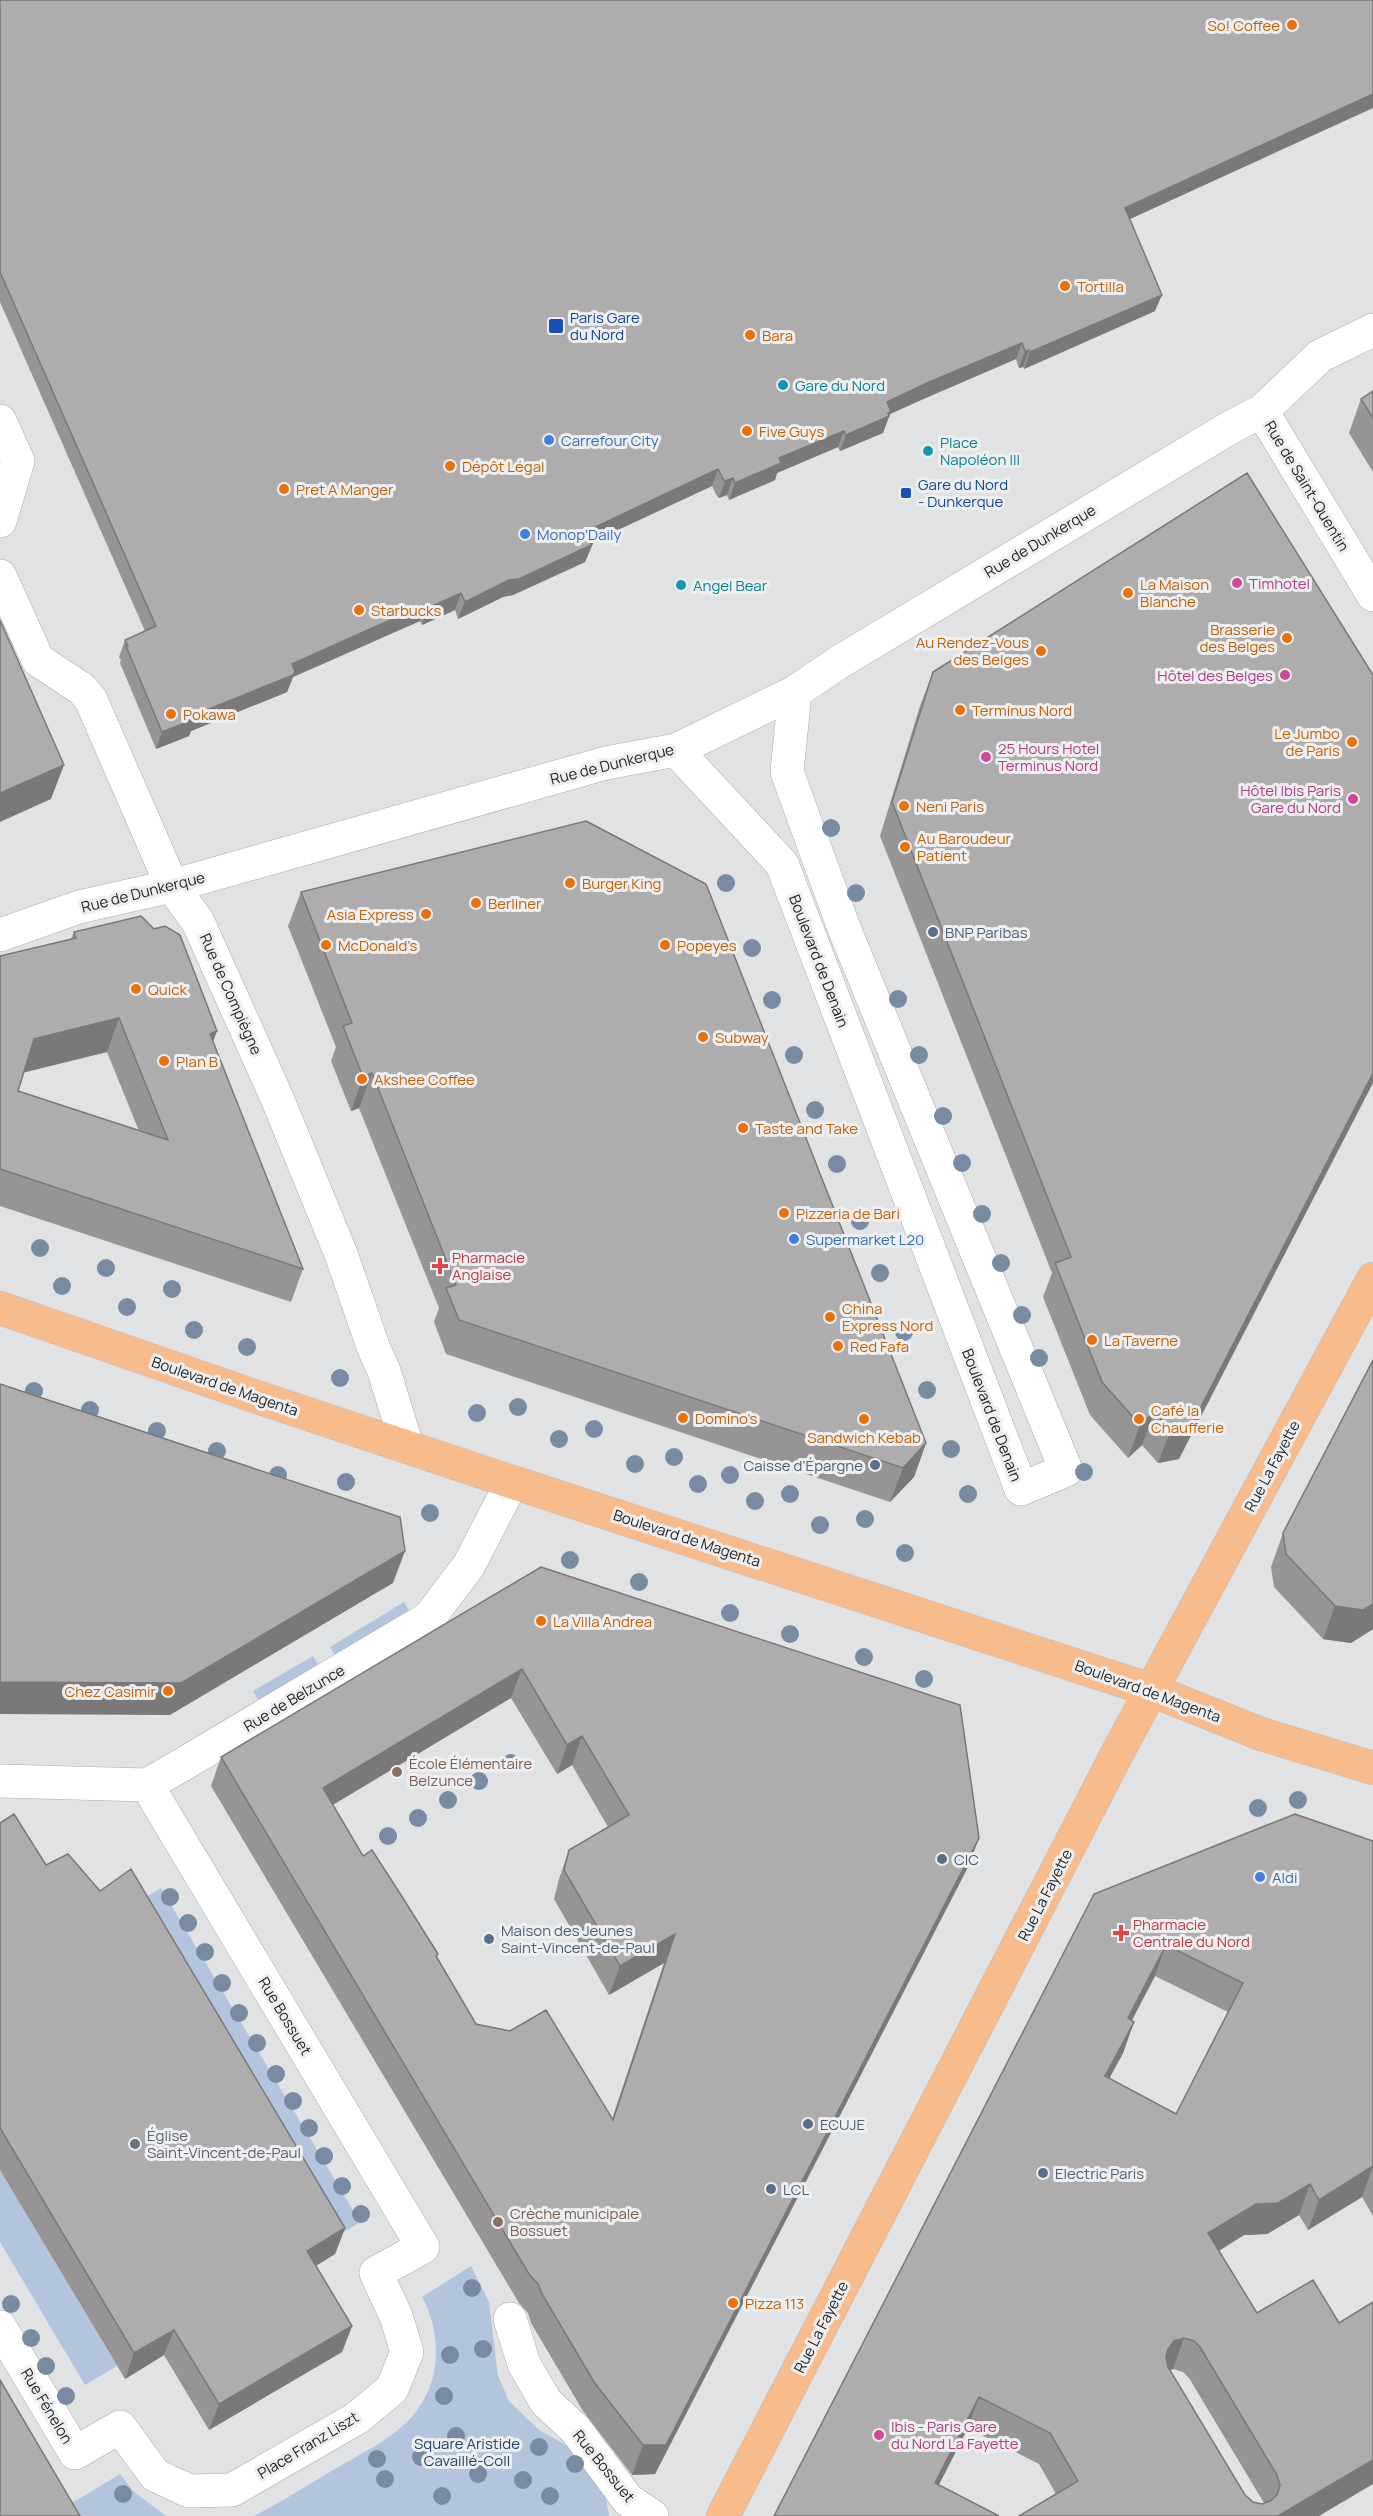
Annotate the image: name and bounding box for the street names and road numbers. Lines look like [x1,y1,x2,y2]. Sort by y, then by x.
street label: Rue de Saint-Quentin [1260,417,1354,555]
street label: Rue de Dunkerque [980,499,1100,583]
street label: Rue de Dunkerque [548,738,676,790]
street label: Rue de Dunkerque [79,866,207,918]
street label: Boulevard de Denain [784,892,854,1030]
street label: Rue de Compiègne [195,930,267,1058]
street label: Boulevard de Denain [957,1346,1027,1484]
street label: Boulevard de Magenta [149,1351,301,1421]
street label: Rue La Fayette [1239,1416,1305,1515]
street label: Boulevard de Magenta [611,1504,763,1572]
street label: Boulevard de Magenta [1072,1655,1224,1727]
street label: Rue de Belzunce [239,1659,349,1737]
street label: Rue La Fayette [1013,1845,1077,1945]
street label: Rue Bossuet [253,1973,317,2059]
street label: Rue La Fayette [789,2277,853,2377]
street label: Rue Fénelon [16,2364,78,2448]
street label: Place Franz Liszt [253,2406,363,2484]
street label: Rue Bossuet [568,2425,640,2507]

